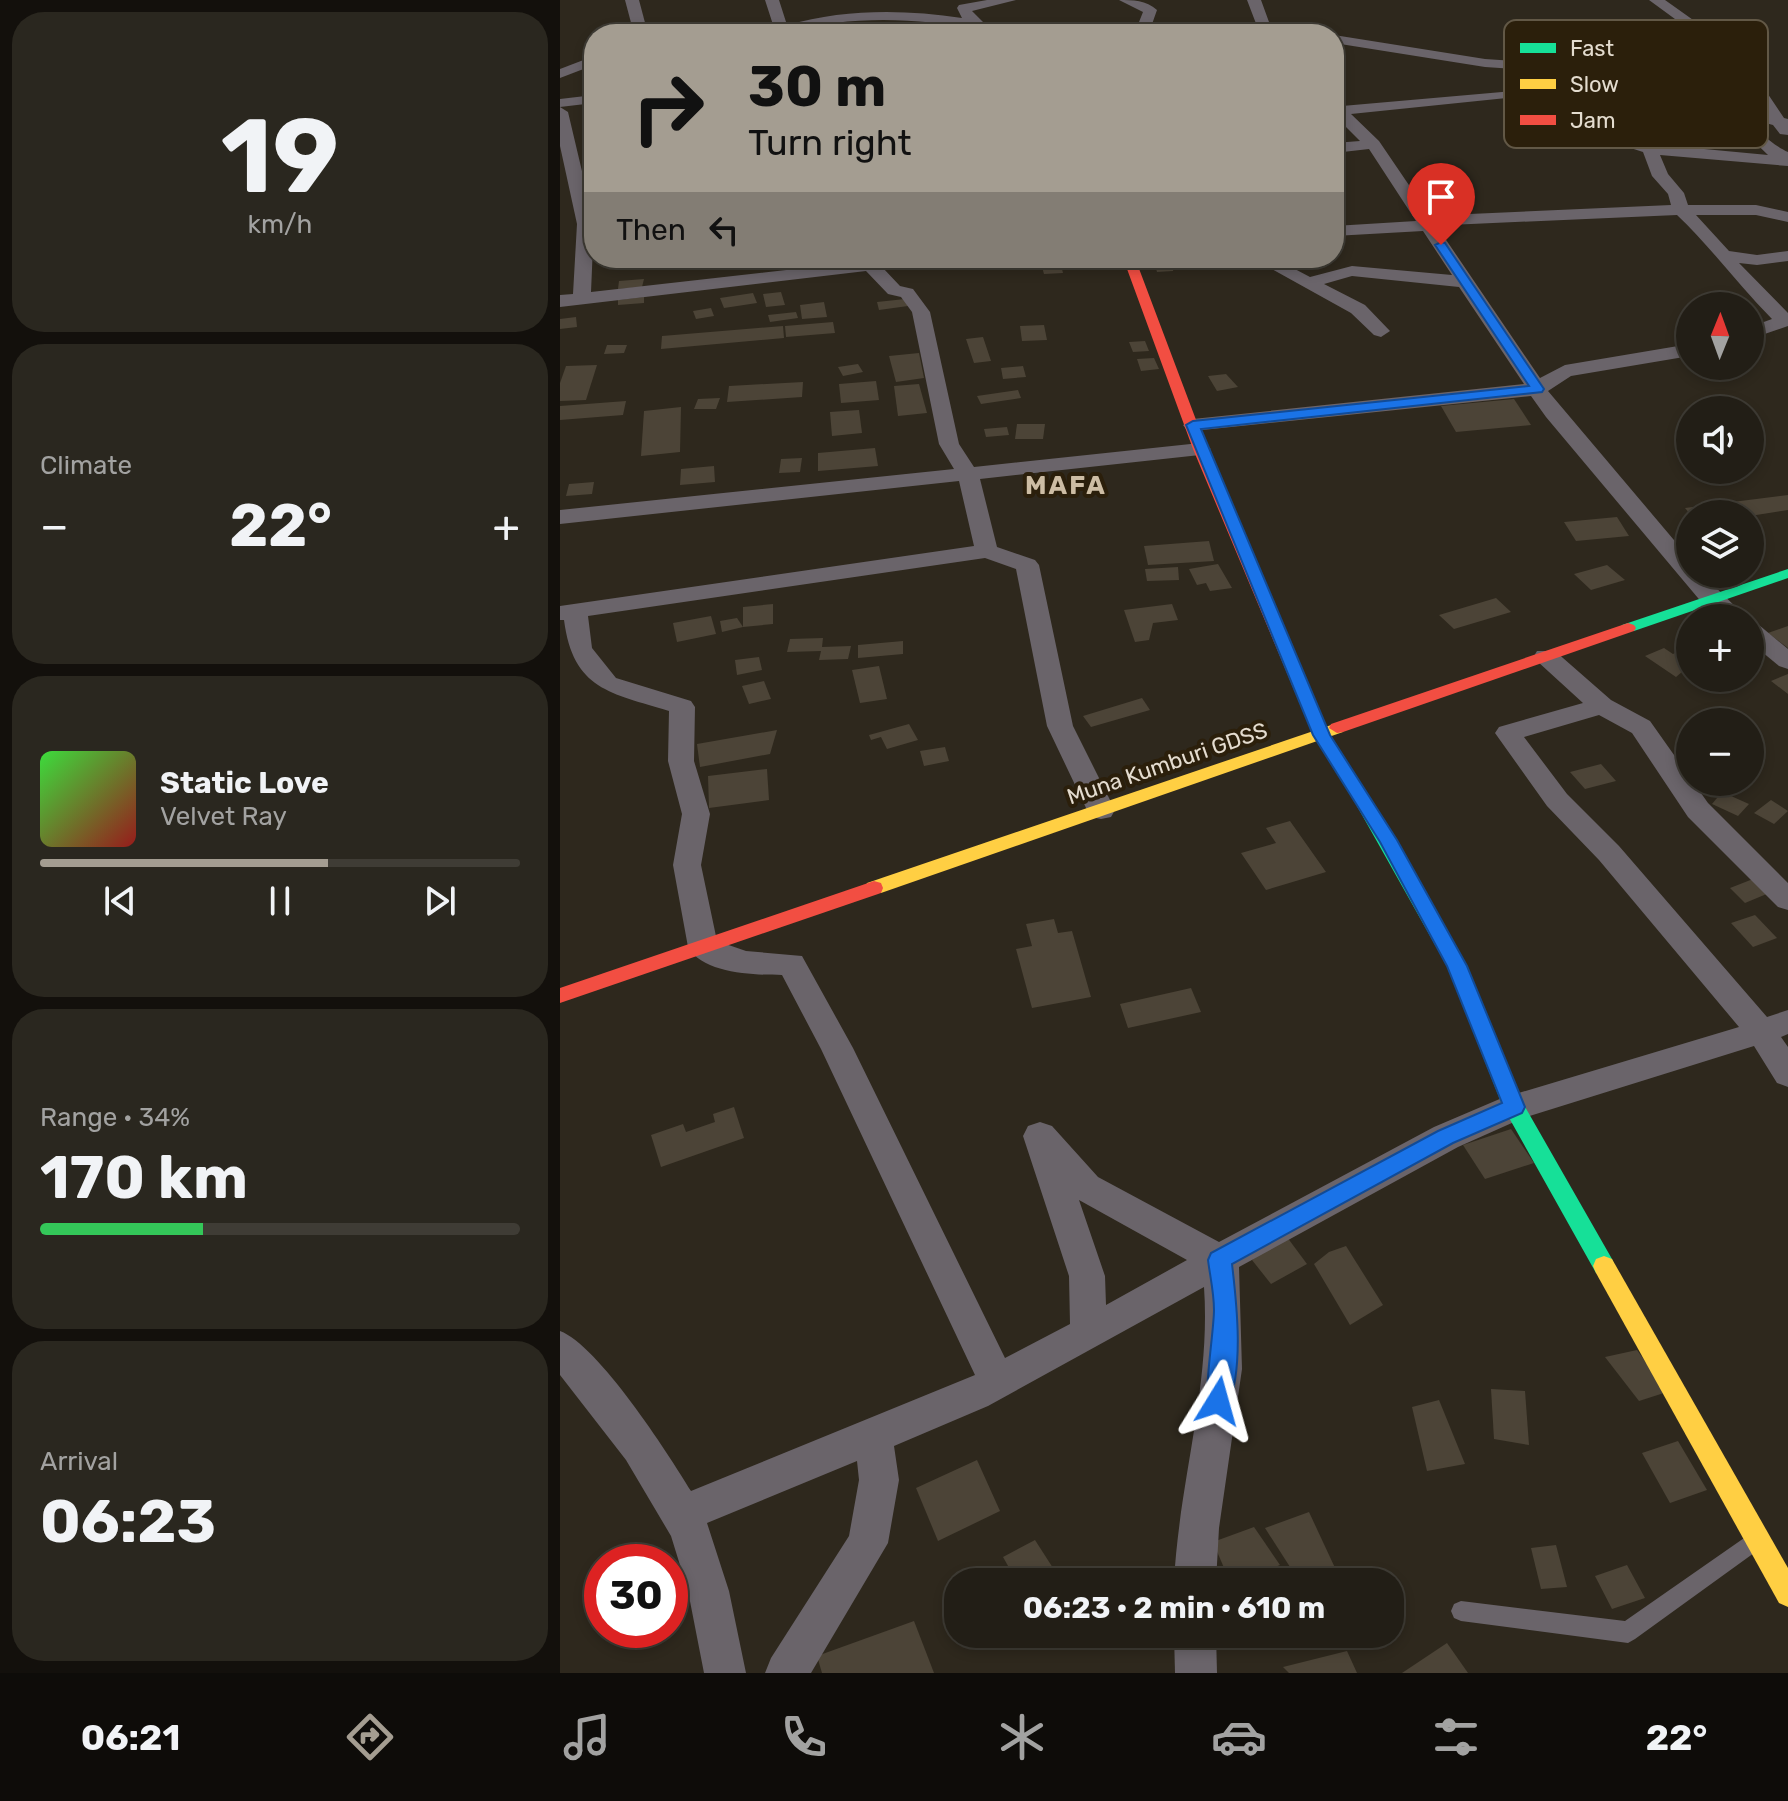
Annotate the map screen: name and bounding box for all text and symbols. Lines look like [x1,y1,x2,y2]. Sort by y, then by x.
legend [1504,20,1768,148]
text: Fast [1570,35,1615,62]
text: 30 m [748,54,886,120]
icon: right [616,56,720,160]
text: Slow [1570,71,1619,98]
text: 19 [221,95,339,218]
text: Jam [1570,107,1616,134]
text: Turn right [748,121,912,164]
pin [1407,163,1475,245]
icon: arrive [1419,175,1463,219]
icon: left [702,208,746,252]
text: km/h [248,209,312,240]
text: Then [616,212,686,248]
north arrow [1676,292,1764,380]
map controls [1676,292,1764,796]
button: sound [1676,396,1764,484]
text: Climate [40,450,132,481]
district label: MAFA [1025,470,1107,501]
text: 22° [229,490,332,561]
text: − [40,500,69,552]
text: + [493,500,520,552]
button: layers [1676,500,1764,588]
button: + [1676,604,1764,692]
button: − [1676,708,1764,796]
street label: Muna Kumburi GDSS [1063,717,1271,810]
text: Static Love [160,765,329,801]
text: Velvet Ray [160,801,287,832]
icon: previous [98,879,142,923]
icon: pause [258,879,302,923]
icon: next [418,879,462,923]
text: Range · 34% [40,1102,190,1133]
text: 170 km [40,1142,248,1213]
position arrow [1176,1359,1260,1443]
text: Arrival [40,1446,118,1477]
text: 06:23 [40,1486,216,1557]
speed limit sign: 30 [584,1544,688,1648]
text: 06:23 · 2 min · 610 m [1023,1590,1325,1626]
icon: directions [342,1709,398,1765]
icon: music [559,1709,615,1765]
icon: phone [776,1709,832,1765]
icon: climate [994,1709,1050,1765]
icon: car [1211,1709,1267,1765]
icon: filters [1428,1709,1484,1765]
text: 06:21 [81,1716,180,1759]
text: 22° [1646,1716,1707,1759]

